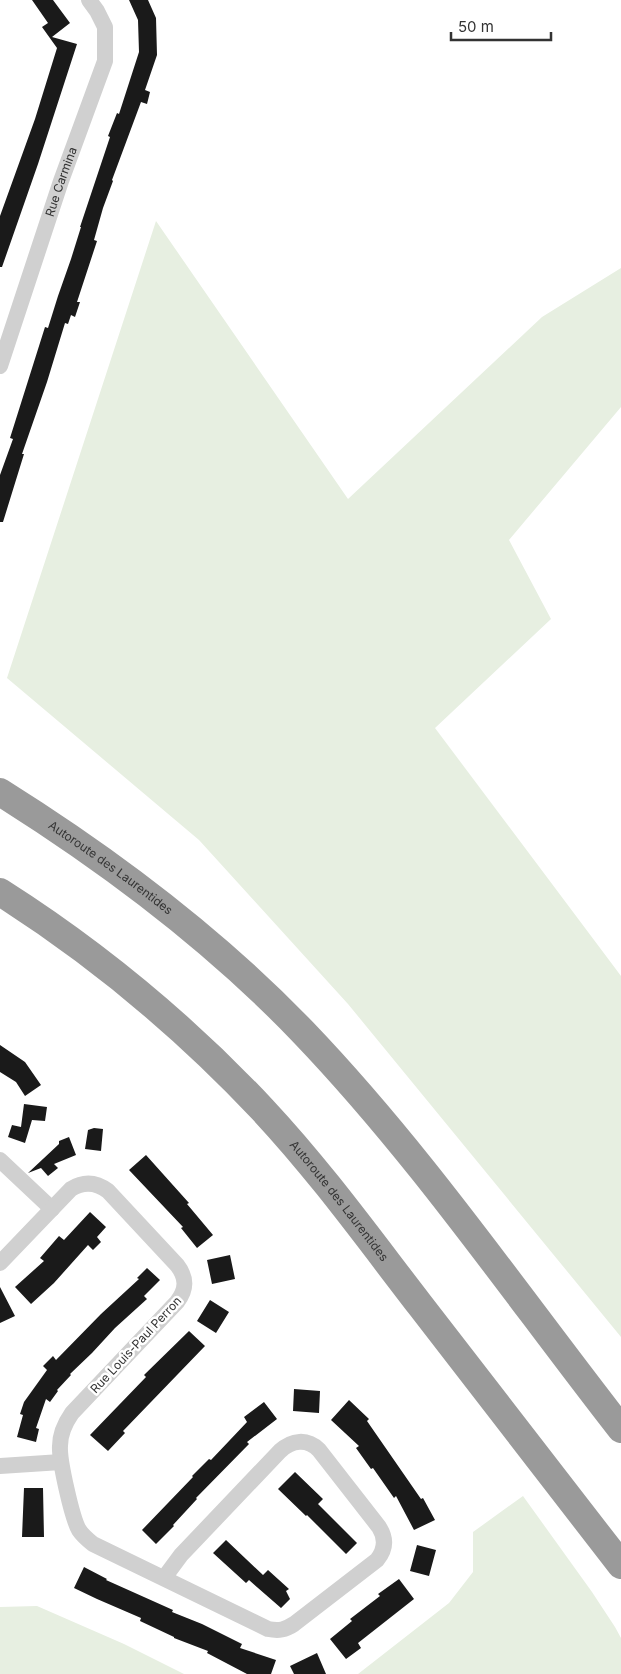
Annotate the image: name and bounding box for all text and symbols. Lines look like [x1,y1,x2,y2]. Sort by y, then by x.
scale bar [451,10,551,42]
text: 50 m [458,17,494,36]
street label: Rue Carmina [42,145,80,218]
street label: Autoroute des Laurentides [46,817,176,918]
street label: Autoroute des Laurentides [287,1137,392,1264]
street label: Rue Louis-Paul Perron [87,1293,184,1396]

